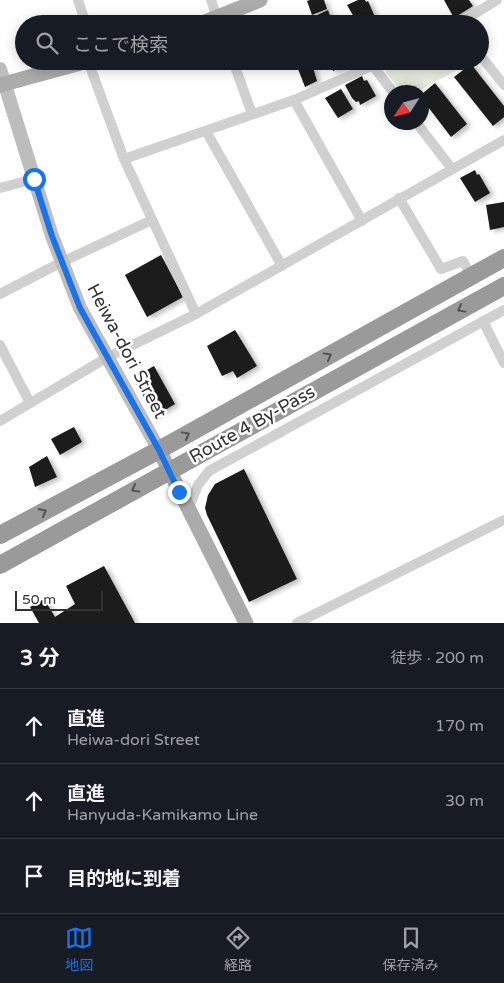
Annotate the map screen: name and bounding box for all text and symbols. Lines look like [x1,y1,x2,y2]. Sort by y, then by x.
search box [15,15,489,70]
icon: search [33,29,61,57]
text: ここで検索 [73,34,168,56]
north arrow [384,85,429,130]
route start [23,168,46,191]
street label: Heiwa-dori Street [82,280,172,422]
one-way arrow [458,303,467,313]
one-way arrow [322,352,331,362]
street label: Route 4 By-Pass [185,380,319,468]
one-way arrow [180,431,189,441]
route end [168,481,191,504]
one-way arrow [131,483,140,493]
one-way arrow [38,508,47,518]
scale bar [15,588,102,611]
text: 50 m [22,591,56,608]
text: 3 分 [20,646,60,671]
text: 徒歩 · 200 m [391,648,484,668]
text: 直進 [67,708,105,730]
icon: ahead [20,712,48,740]
text: 170 m [435,716,484,736]
text: Heiwa-dori Street [67,730,200,750]
text: 直進 [67,783,105,805]
icon: ahead [20,787,48,815]
text: 30 m [445,791,484,811]
text: Hanyuda-Kamikamo Line [67,805,258,825]
icon: arrive [20,862,48,890]
text: 目的地に到着 [67,868,181,890]
tab: 地図 [65,924,93,974]
tab: 経路 [224,924,252,974]
tab: 保存済み [383,924,439,974]

